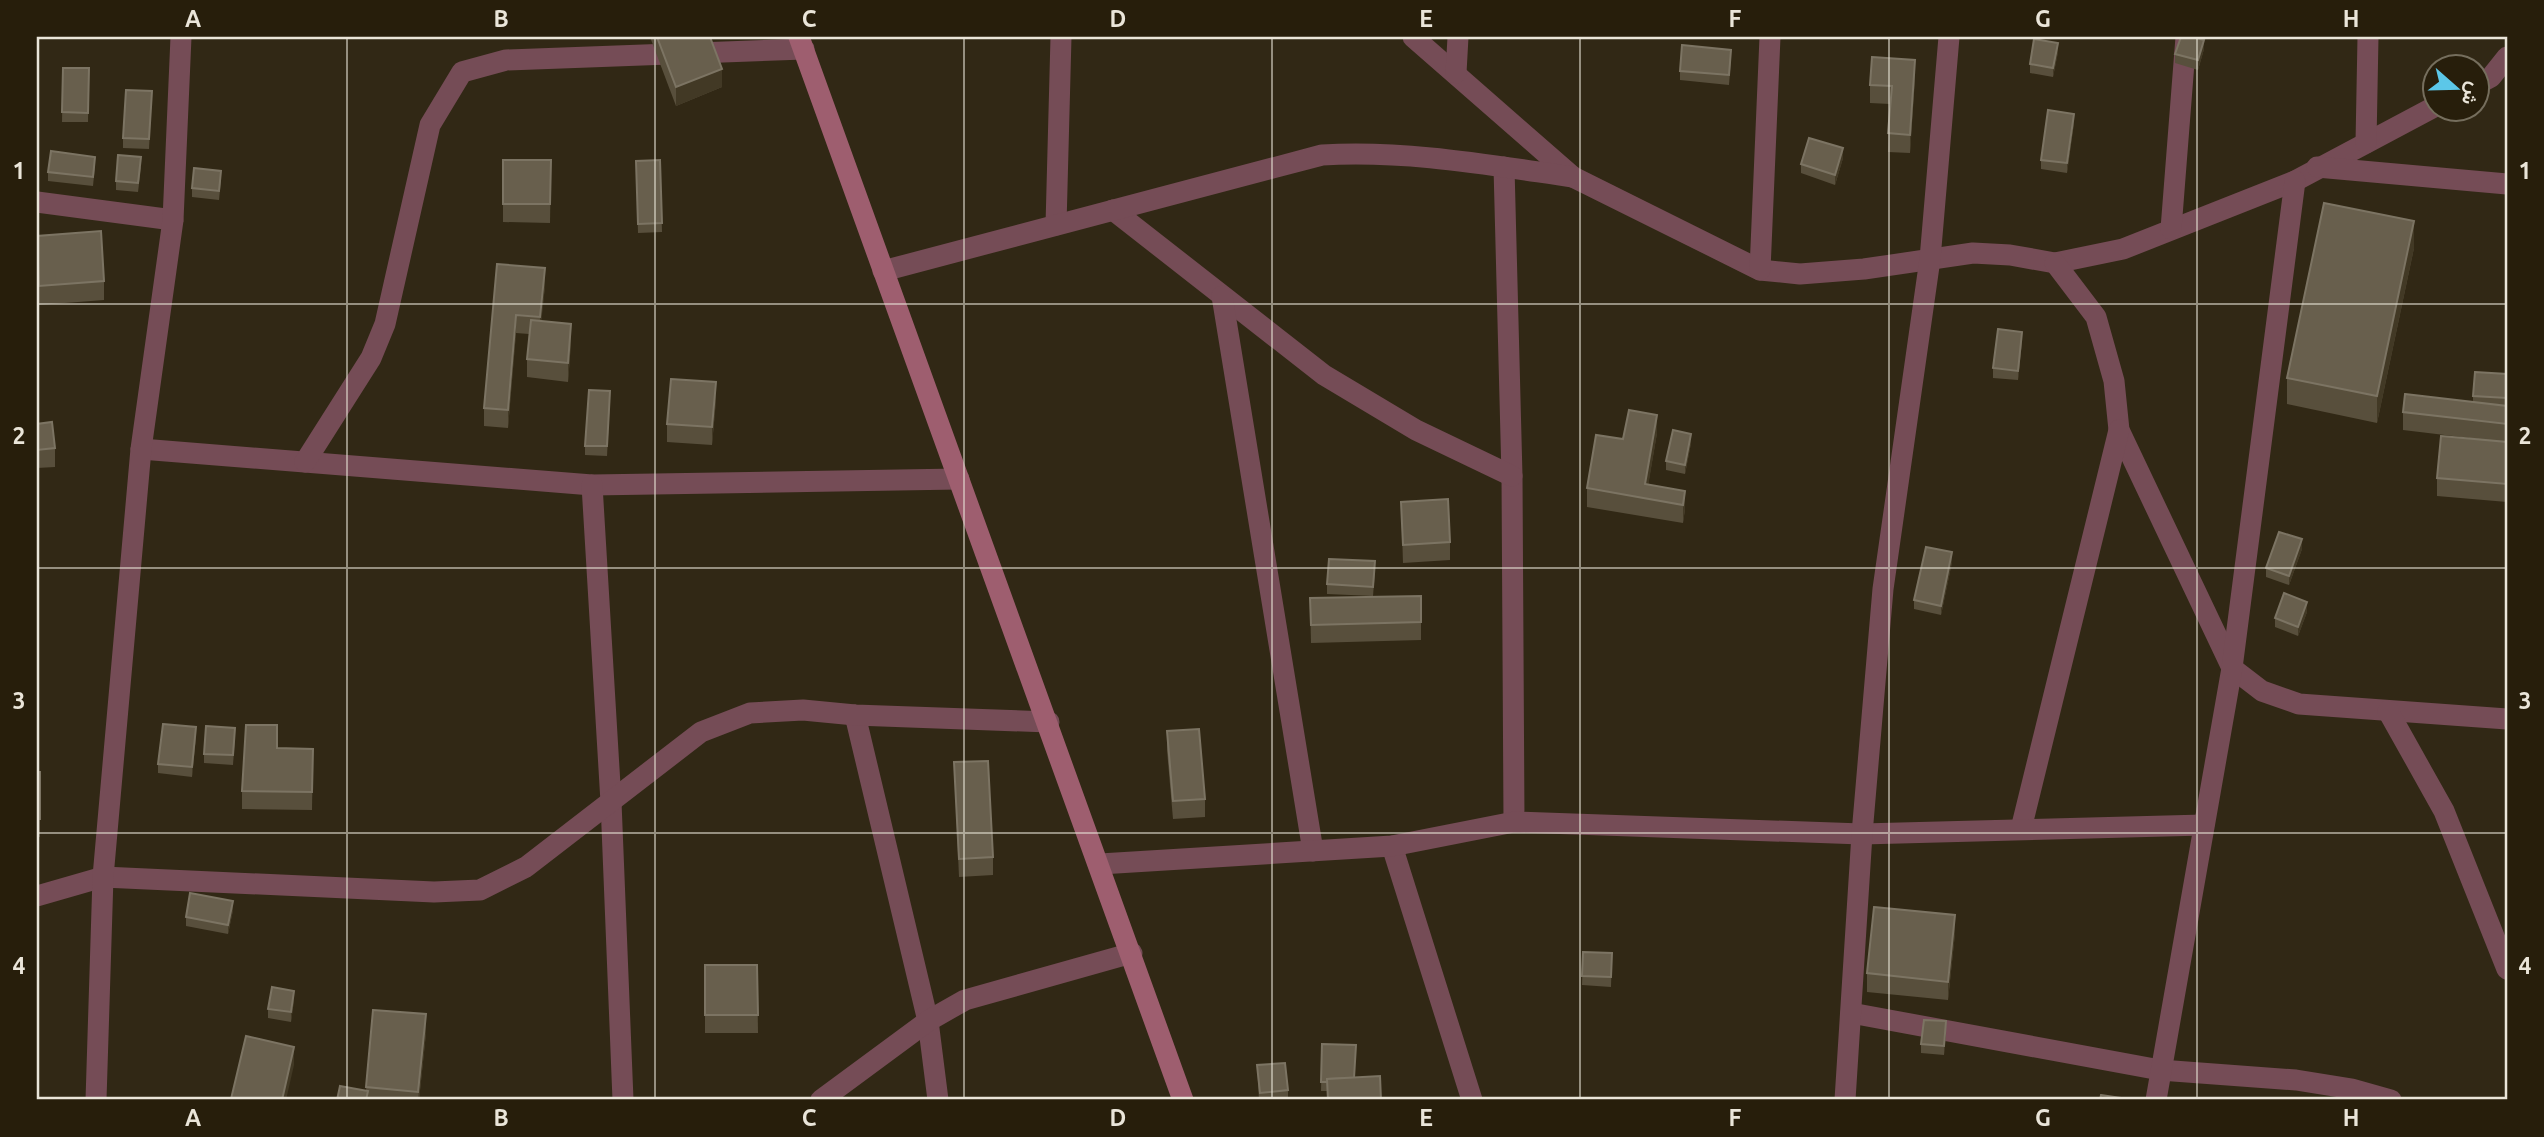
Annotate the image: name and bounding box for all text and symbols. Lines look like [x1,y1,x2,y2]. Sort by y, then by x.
text: A [185,6,201,31]
text: B [493,6,509,31]
text: C [802,6,817,31]
text: D [1110,6,1126,31]
text: E [1419,6,1433,31]
text: F [1729,6,1742,31]
text: G [2035,6,2051,31]
text: H [2343,6,2359,31]
north arrow [2422,52,2492,122]
text: ش [2457,79,2486,108]
text: 1 [13,158,25,183]
text: 1 [2519,158,2531,183]
text: 2 [13,423,25,448]
text: 2 [2519,423,2531,448]
text: 3 [13,688,25,713]
text: 3 [2519,688,2531,713]
text: 4 [13,953,26,978]
text: 4 [2519,953,2532,978]
text: A [185,1105,201,1130]
text: B [493,1105,509,1130]
text: C [802,1105,817,1130]
text: D [1110,1105,1126,1130]
text: E [1419,1105,1433,1130]
text: F [1729,1105,1742,1130]
text: G [2035,1105,2051,1130]
text: H [2343,1105,2359,1130]

